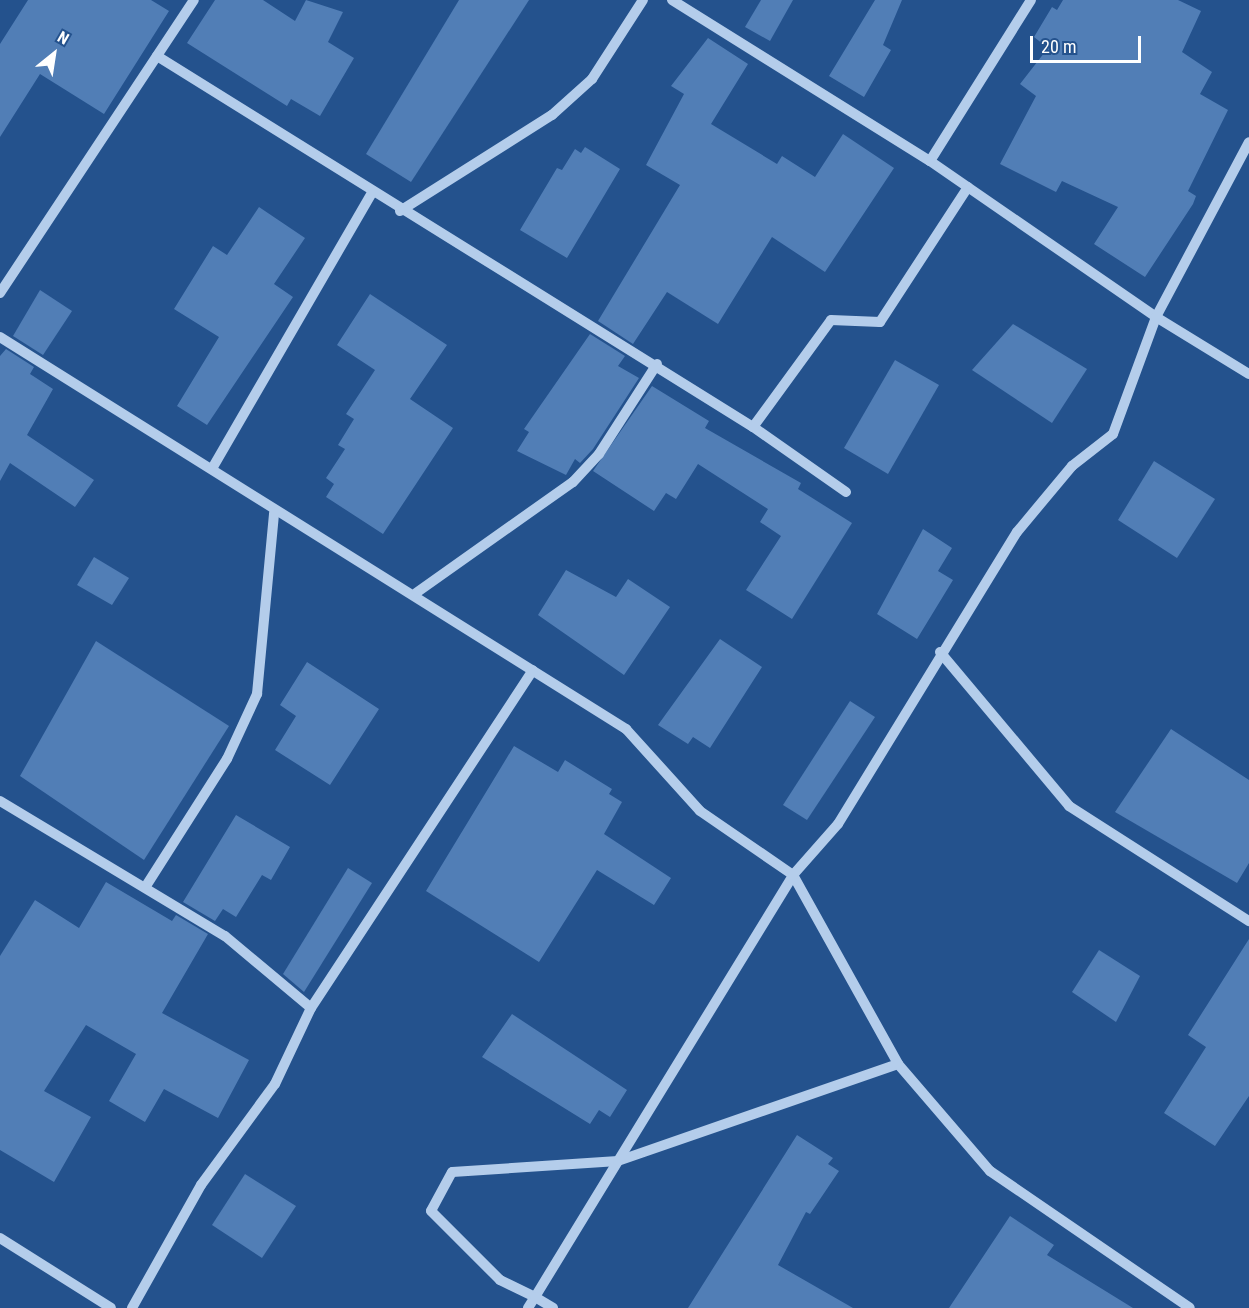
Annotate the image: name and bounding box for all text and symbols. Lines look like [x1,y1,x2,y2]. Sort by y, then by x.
north arrow [24,24,84,84]
scale bar [1033,24,1144,62]
text: N [54,27,72,49]
text: 20 m [1041,36,1076,57]

